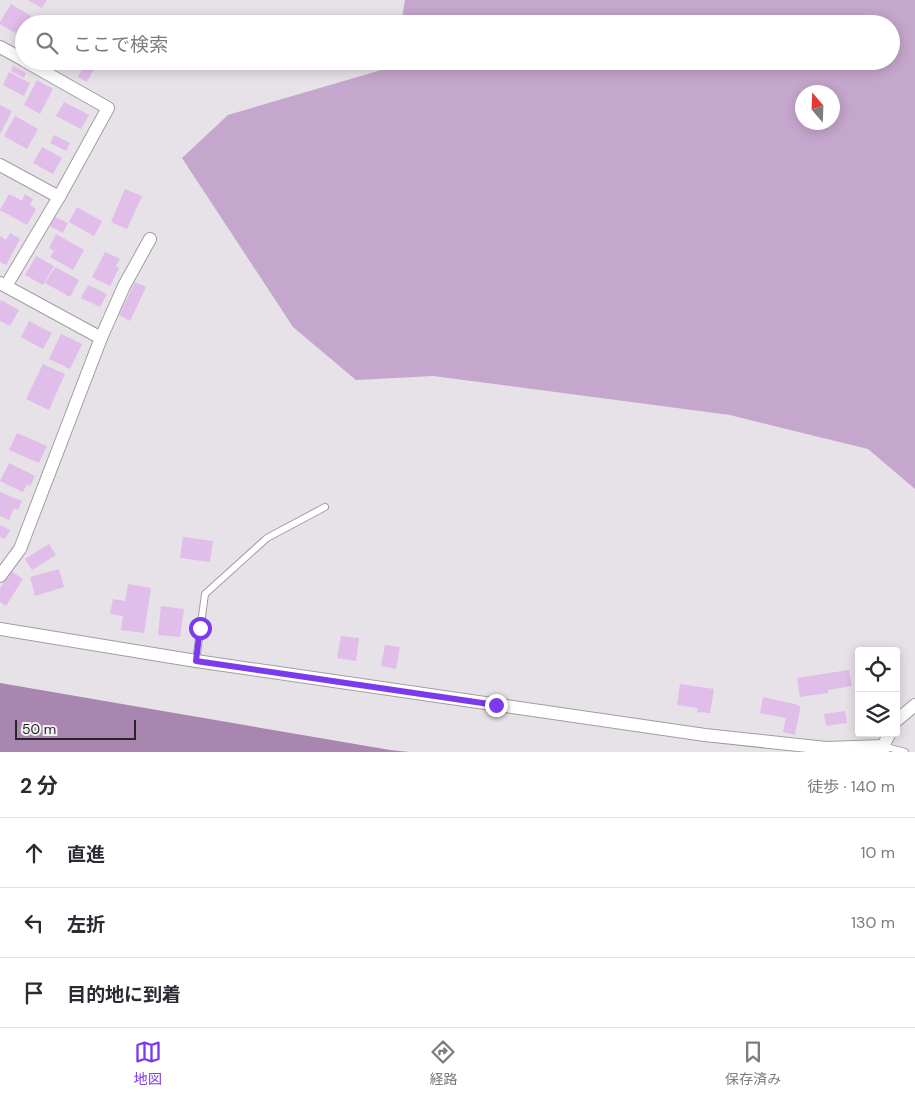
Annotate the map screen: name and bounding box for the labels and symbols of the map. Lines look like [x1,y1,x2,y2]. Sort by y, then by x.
north arrow [795,85,840,130]
route start [189,617,212,640]
route end [485,694,508,717]
scale bar [15,717,136,740]

